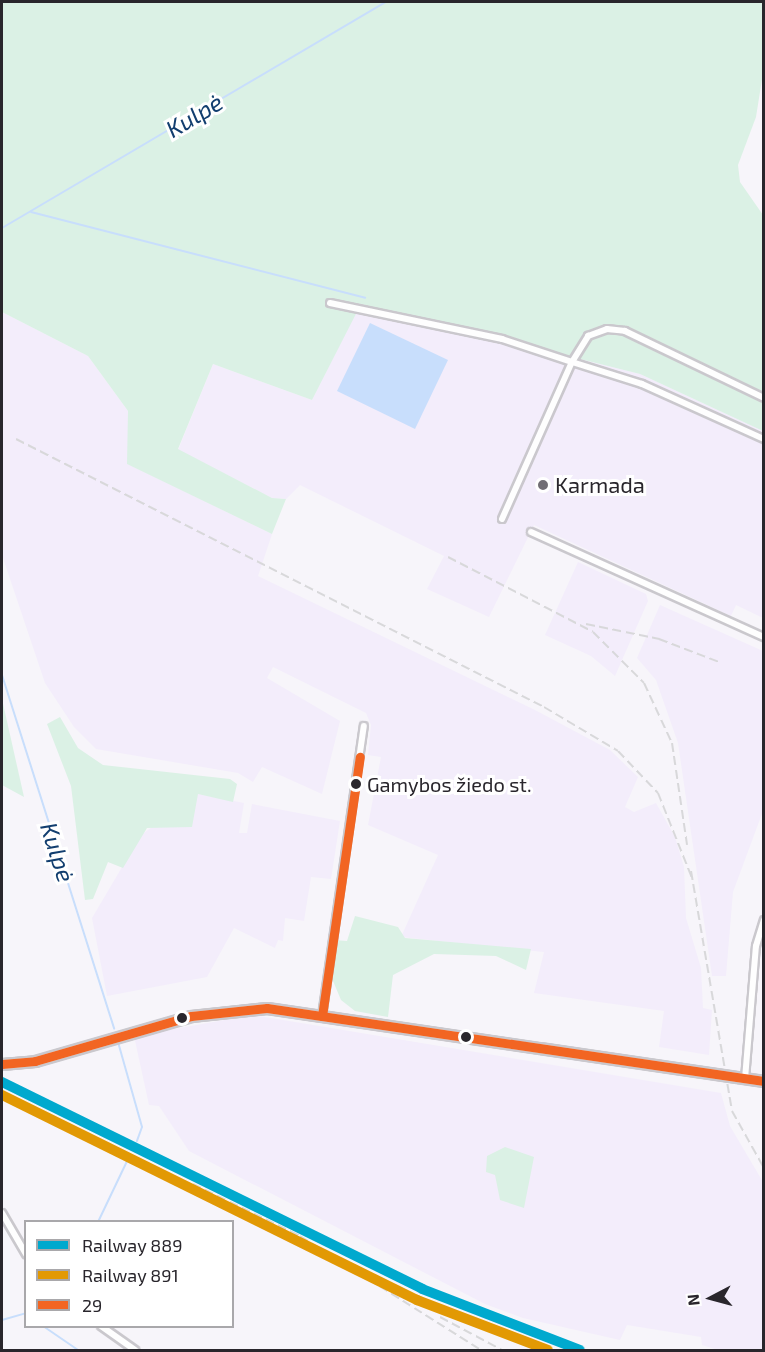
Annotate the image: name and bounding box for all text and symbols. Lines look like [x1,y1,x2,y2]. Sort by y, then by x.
water label: Kulpė [160,87,228,143]
place label: Karmada [555,472,645,498]
marker: Karmada [536,478,550,492]
place label: Gamybos žiedo st. [367,772,532,796]
marker: Gamybos žiedo st. [350,778,362,790]
water label: Kulpė [35,818,81,886]
unlabelled marker [176,1012,188,1024]
unlabelled marker [460,1031,472,1043]
legend [24,1220,234,1328]
text: Railway 889 [82,1234,183,1256]
text: Railway 891 [82,1264,179,1286]
north arrow [681,1268,741,1328]
text: N [683,1293,703,1307]
text: 29 [82,1294,102,1316]

